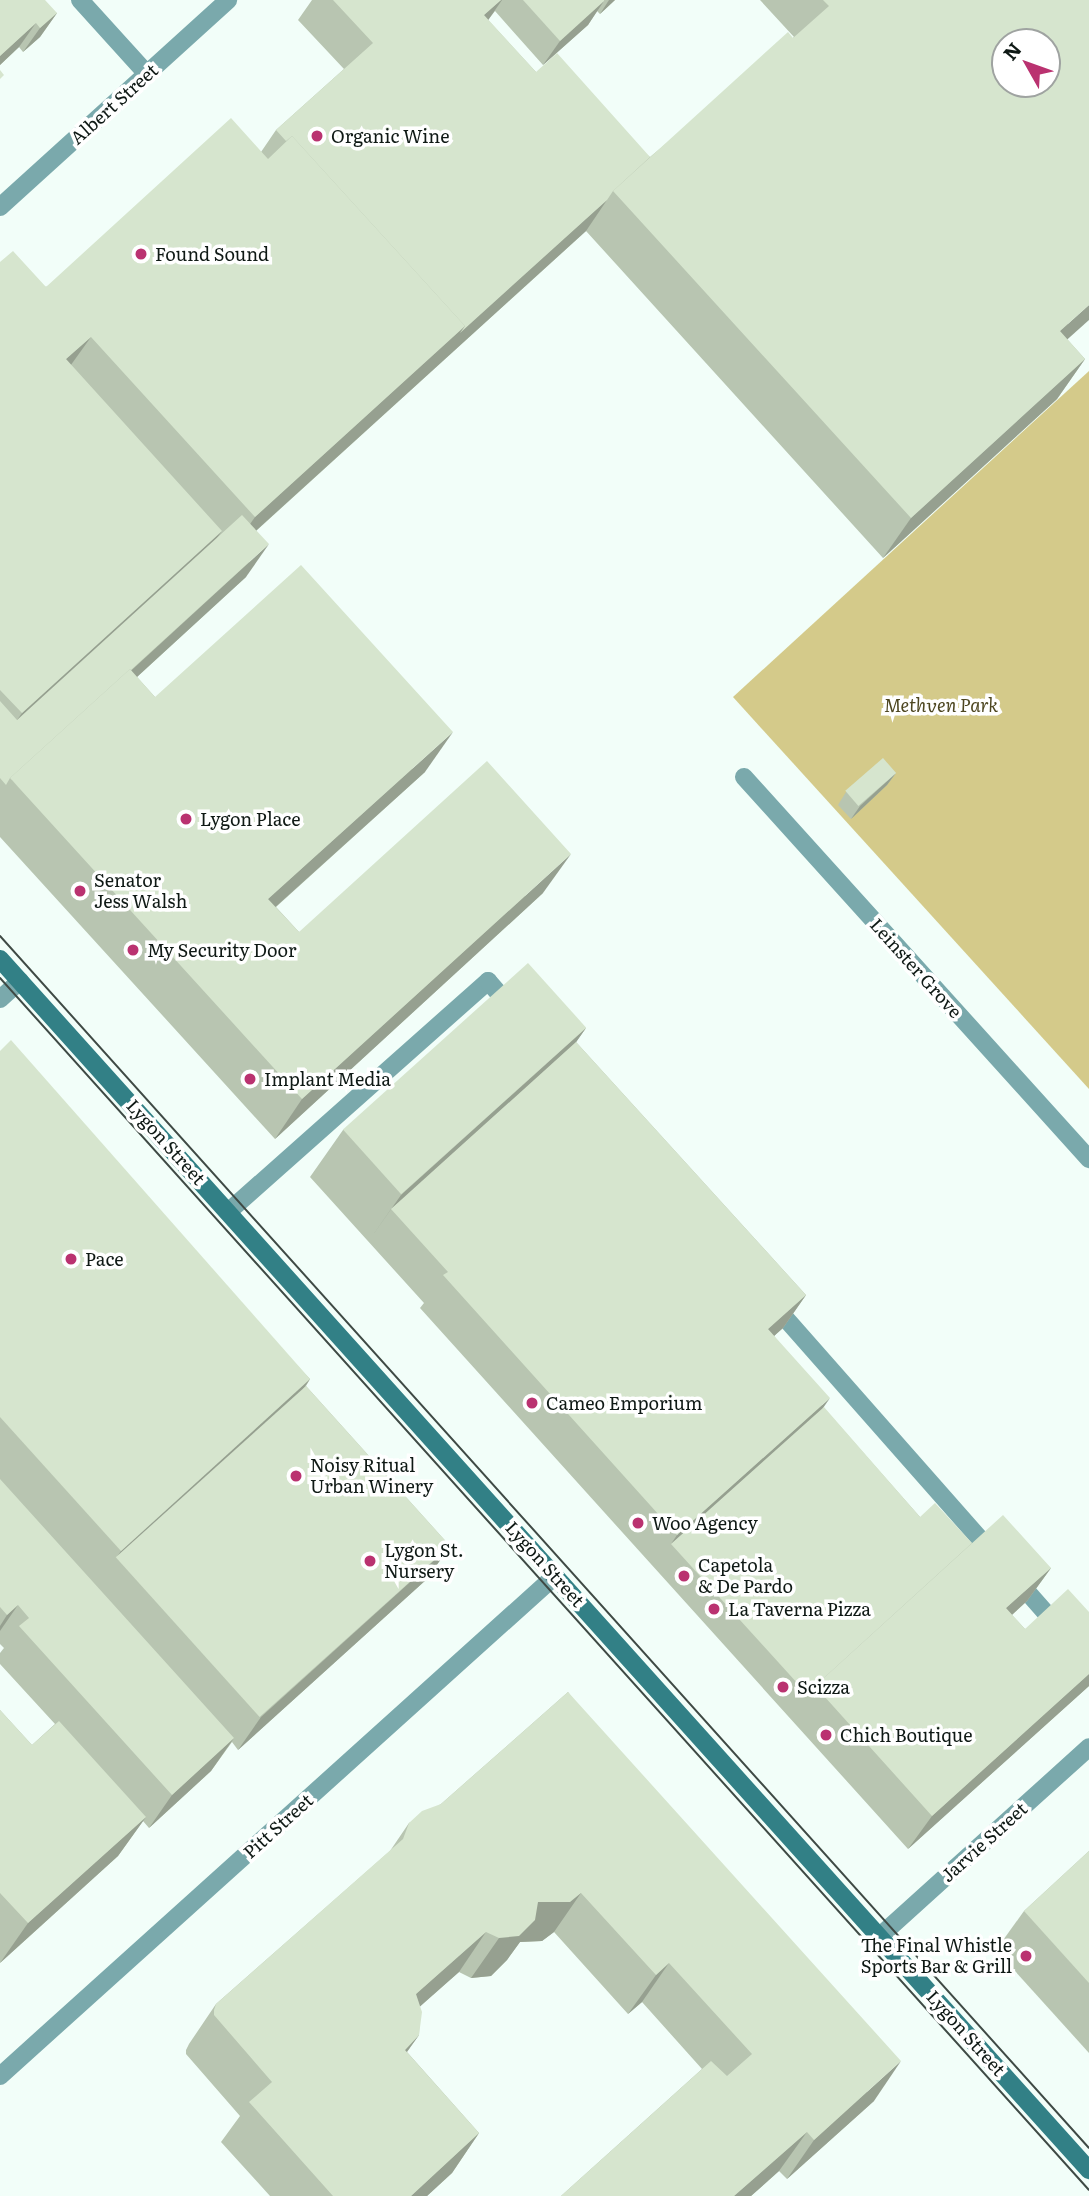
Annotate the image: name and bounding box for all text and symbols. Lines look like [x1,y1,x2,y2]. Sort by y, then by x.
north arrow [991,28,1061,98]
text: N [996,36,1027,66]
street label: Albert Street [66,59,162,149]
place label: Organic Wine [331,125,450,147]
marker: Organic Wine [309,128,325,144]
place label: Found Sound [155,243,269,265]
marker: Found Sound [133,246,149,262]
park label: Methven Park [884,694,998,716]
place label: Lygon Place [200,808,301,830]
marker: Lygon Place [178,811,194,827]
place label: Senator Jess Walsh [94,870,187,912]
marker: Senator Jess Walsh [72,883,88,899]
street label: Leinster Grove [866,914,966,1022]
place label: My Security Door [147,939,296,961]
marker: My Security Door [125,942,141,958]
place label: Implant Media [264,1068,391,1090]
marker: Implant Media [242,1071,258,1087]
street label: Lygon Street [122,1095,210,1189]
place label: Pace [85,1248,124,1270]
marker: Pace [63,1251,79,1267]
place label: Cameo Emporium [546,1392,702,1414]
marker: Cameo Emporium [524,1395,540,1411]
place label: Noisy Ritual Urban Winery [310,1455,433,1498]
marker: Noisy Ritual Urban Winery [288,1468,304,1484]
place label: Woo Agency [652,1512,758,1534]
marker: Woo Agency [630,1515,646,1531]
street label: Lygon Street [501,1517,589,1611]
place label: Lygon St. Nursery [384,1540,464,1582]
marker: Lygon St. Nursery [362,1553,378,1569]
place label: Capetola & De Pardo [698,1555,793,1598]
marker: Capetola & De Pardo [676,1568,692,1584]
place label: La Taverna Pizza [728,1598,871,1620]
marker: La Taverna Pizza [706,1601,722,1617]
place label: Scizza [797,1676,850,1698]
marker: Scizza [775,1679,791,1695]
place label: Chich Boutique [840,1724,973,1746]
marker: Chich Boutique [818,1727,834,1743]
street label: Pitt Street [239,1789,317,1863]
street label: Jarvie Street [936,1798,1032,1886]
place label: The Final Whistle Sports Bar & Grill [861,1935,1012,1978]
marker: The Final Whistle Sports Bar & Grill [1018,1948,1034,1964]
street label: Lygon Street [922,1986,1010,2080]

